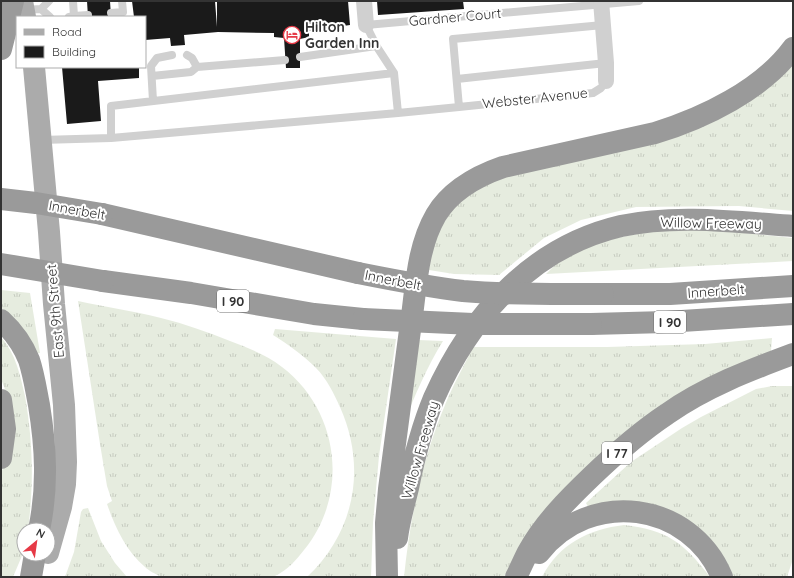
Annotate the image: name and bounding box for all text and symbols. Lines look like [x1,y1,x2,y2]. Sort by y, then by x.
street label: Gardner Court [408,4,502,30]
legend [16,16,146,68]
place label: Hilton Garden Inn [305,18,379,52]
text: Road [52,24,82,39]
hotel icon: Hilton Garden Inn [282,25,302,45]
text: Building [52,44,96,59]
street label: Webster Avenue [481,84,589,112]
street label: Innerbelt [47,196,107,224]
street label: Willow Freeway [660,213,762,233]
street label: East 9th Street [42,263,68,359]
street label: Innerbelt [363,266,423,294]
street label: Innerbelt [687,280,745,302]
road number: I 90 [217,290,249,312]
road number: I 90 [654,311,686,333]
street label: Willow Freeway [397,399,443,501]
road number: I 77 [602,442,632,464]
north arrow [16,522,56,562]
text: N [34,525,48,541]

